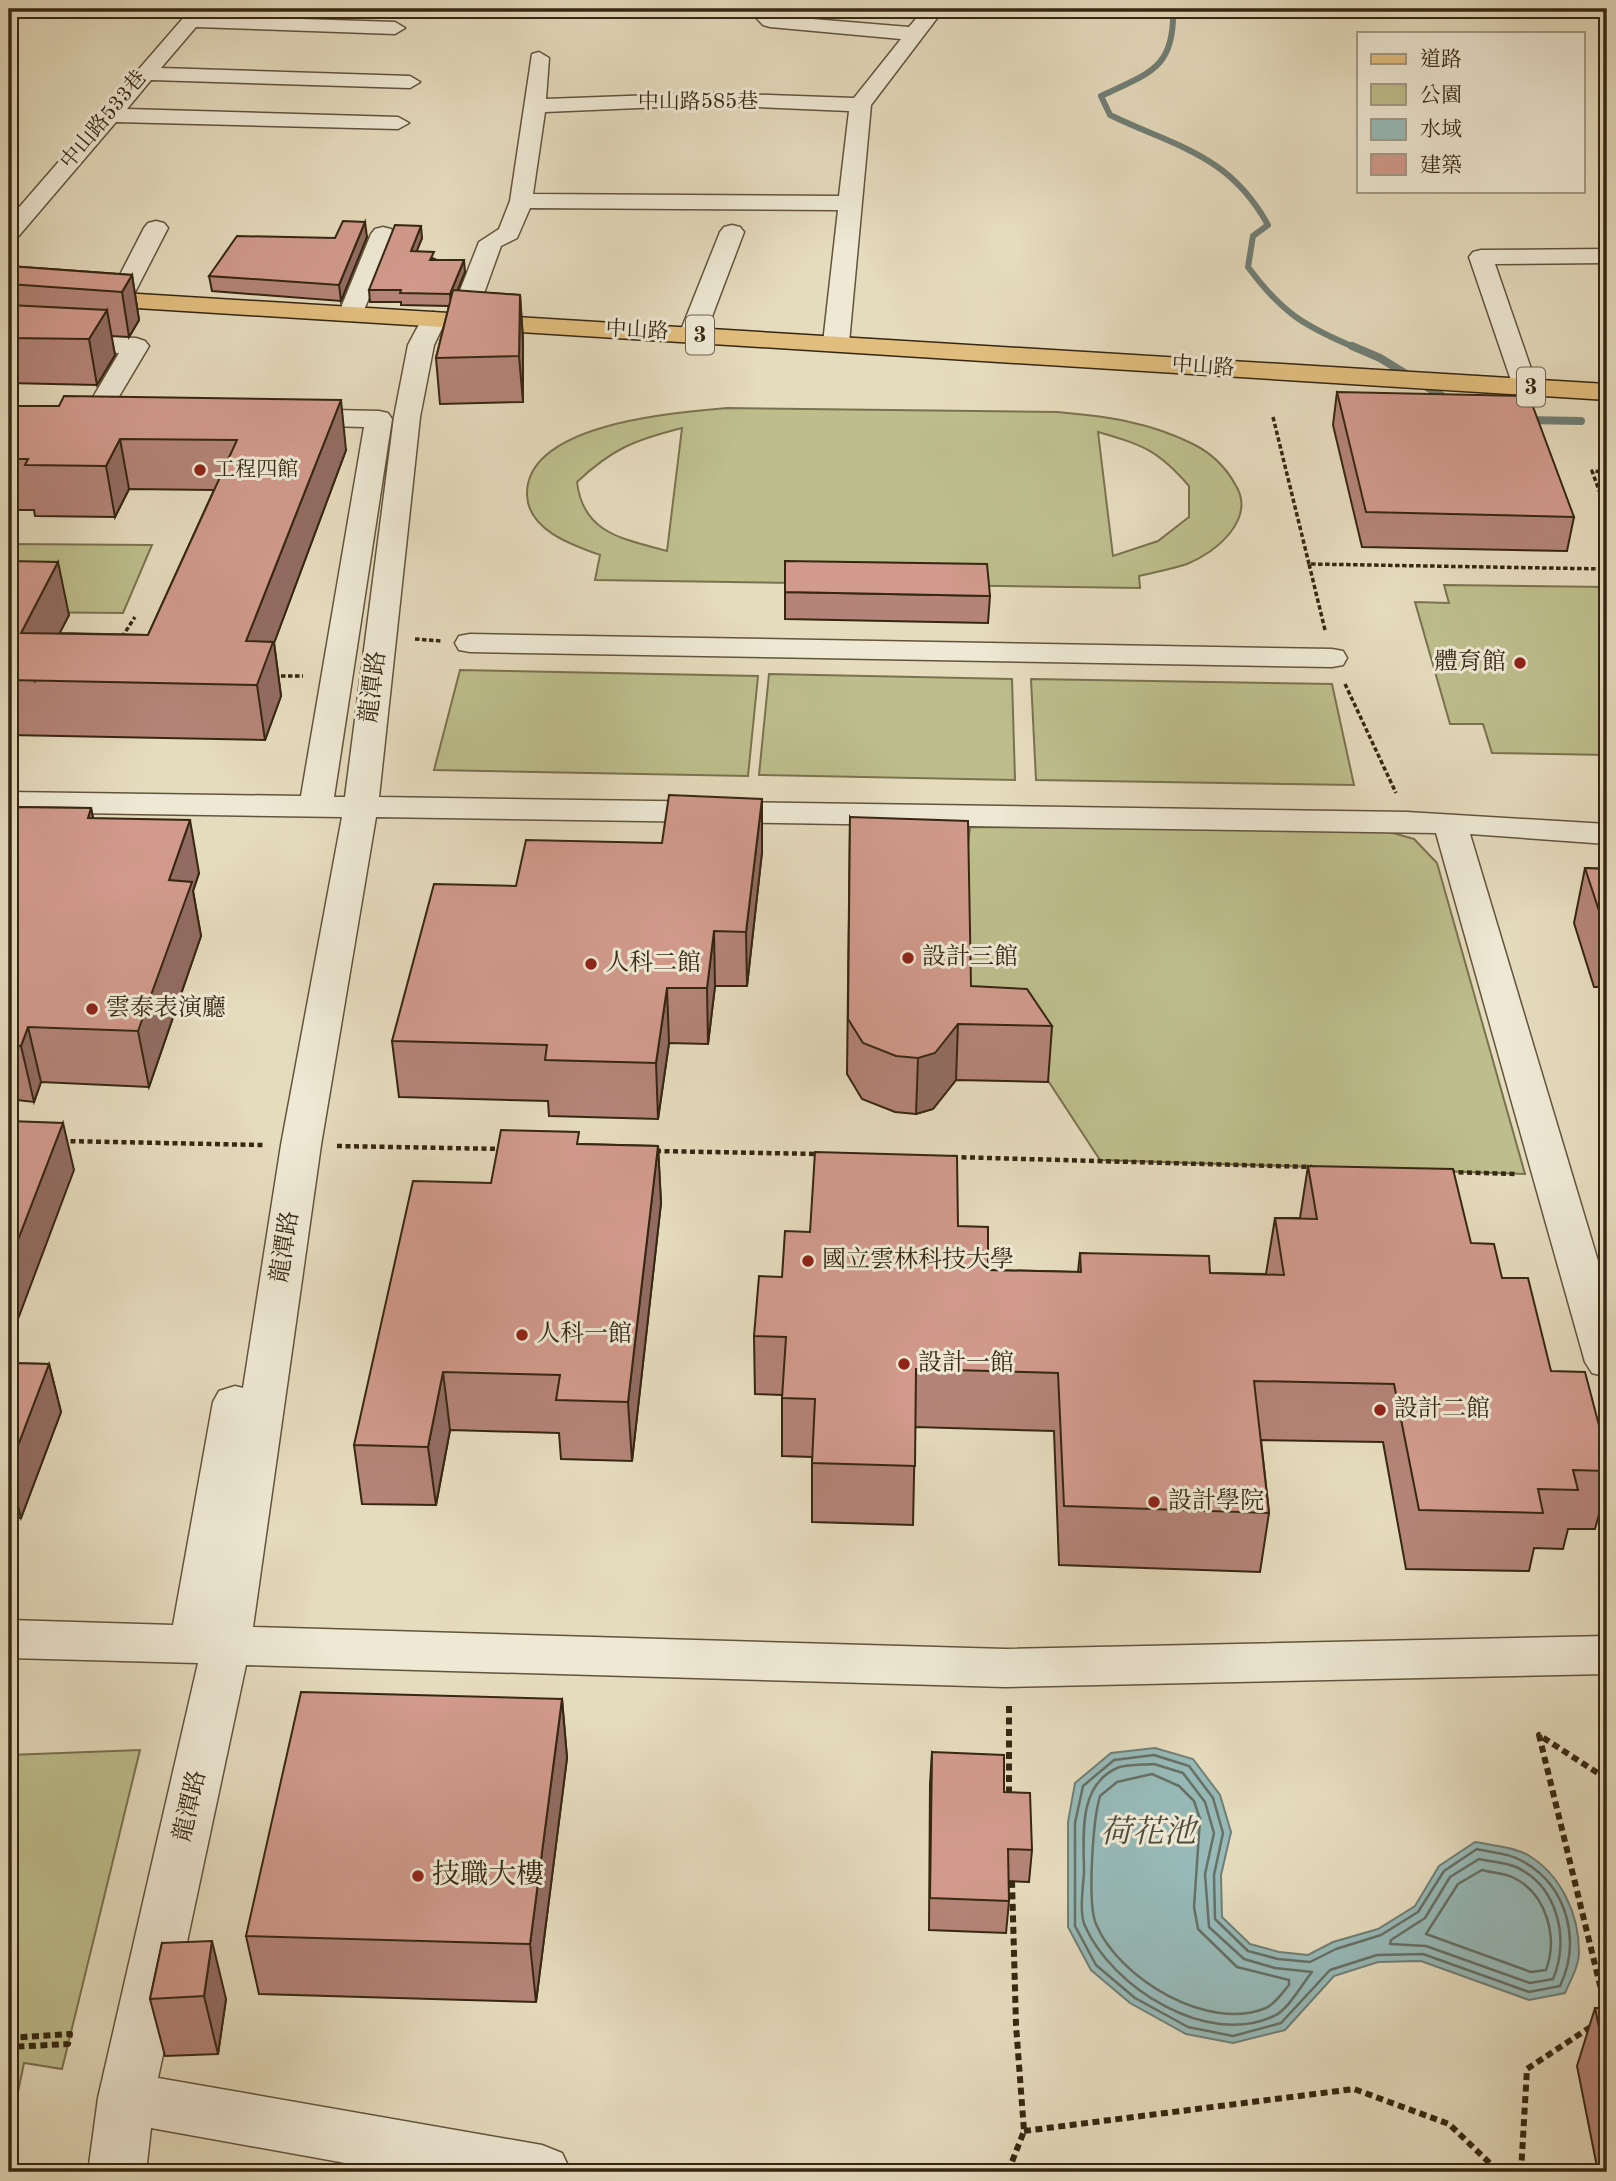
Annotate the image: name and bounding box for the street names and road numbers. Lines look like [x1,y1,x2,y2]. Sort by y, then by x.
street label: 中山路533巷 [56,66,151,173]
street label: 中山路585巷 [638,90,758,113]
road number: 3 [686,316,714,354]
street label: 中山路 [605,317,669,343]
street label: 中山路 [1171,352,1235,380]
road number: 3 [1517,368,1545,406]
street label: 龍潭路 [355,649,390,724]
street label: 龍潭路 [266,1209,303,1284]
street label: 龍潭路 [168,1768,211,1844]

